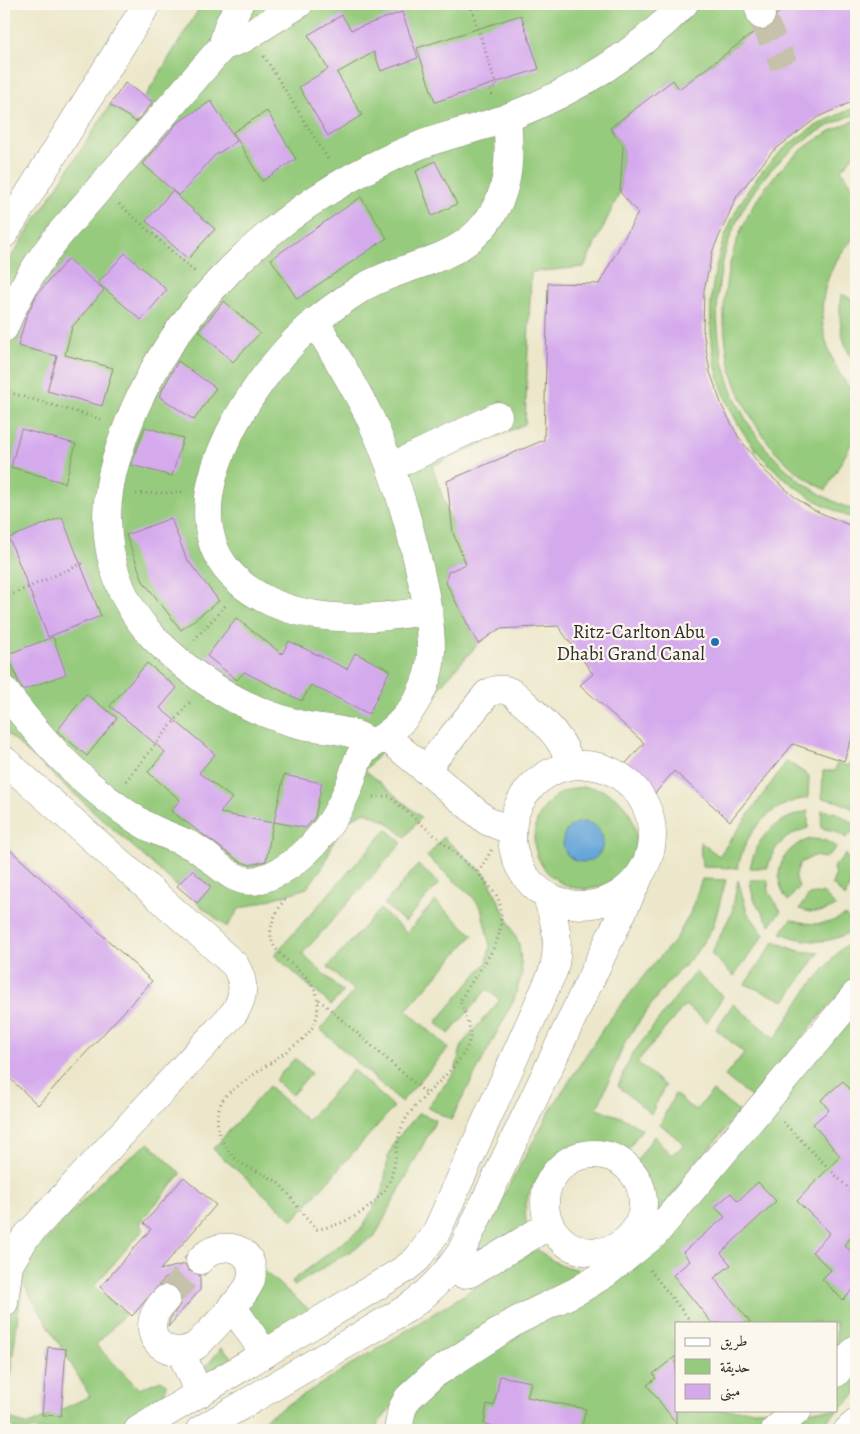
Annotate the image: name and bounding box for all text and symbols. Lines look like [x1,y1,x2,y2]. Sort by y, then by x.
place label: Ritz-Carlton Abu Dhabi Grand Canal [557,619,706,667]
marker: Ritz-Carlton Abu Dhabi Grand Canal [709,636,721,648]
legend [675,1322,838,1412]
text: طريق [720,1331,747,1351]
text: حديقة [720,1357,750,1377]
text: مبنى [720,1381,740,1402]

